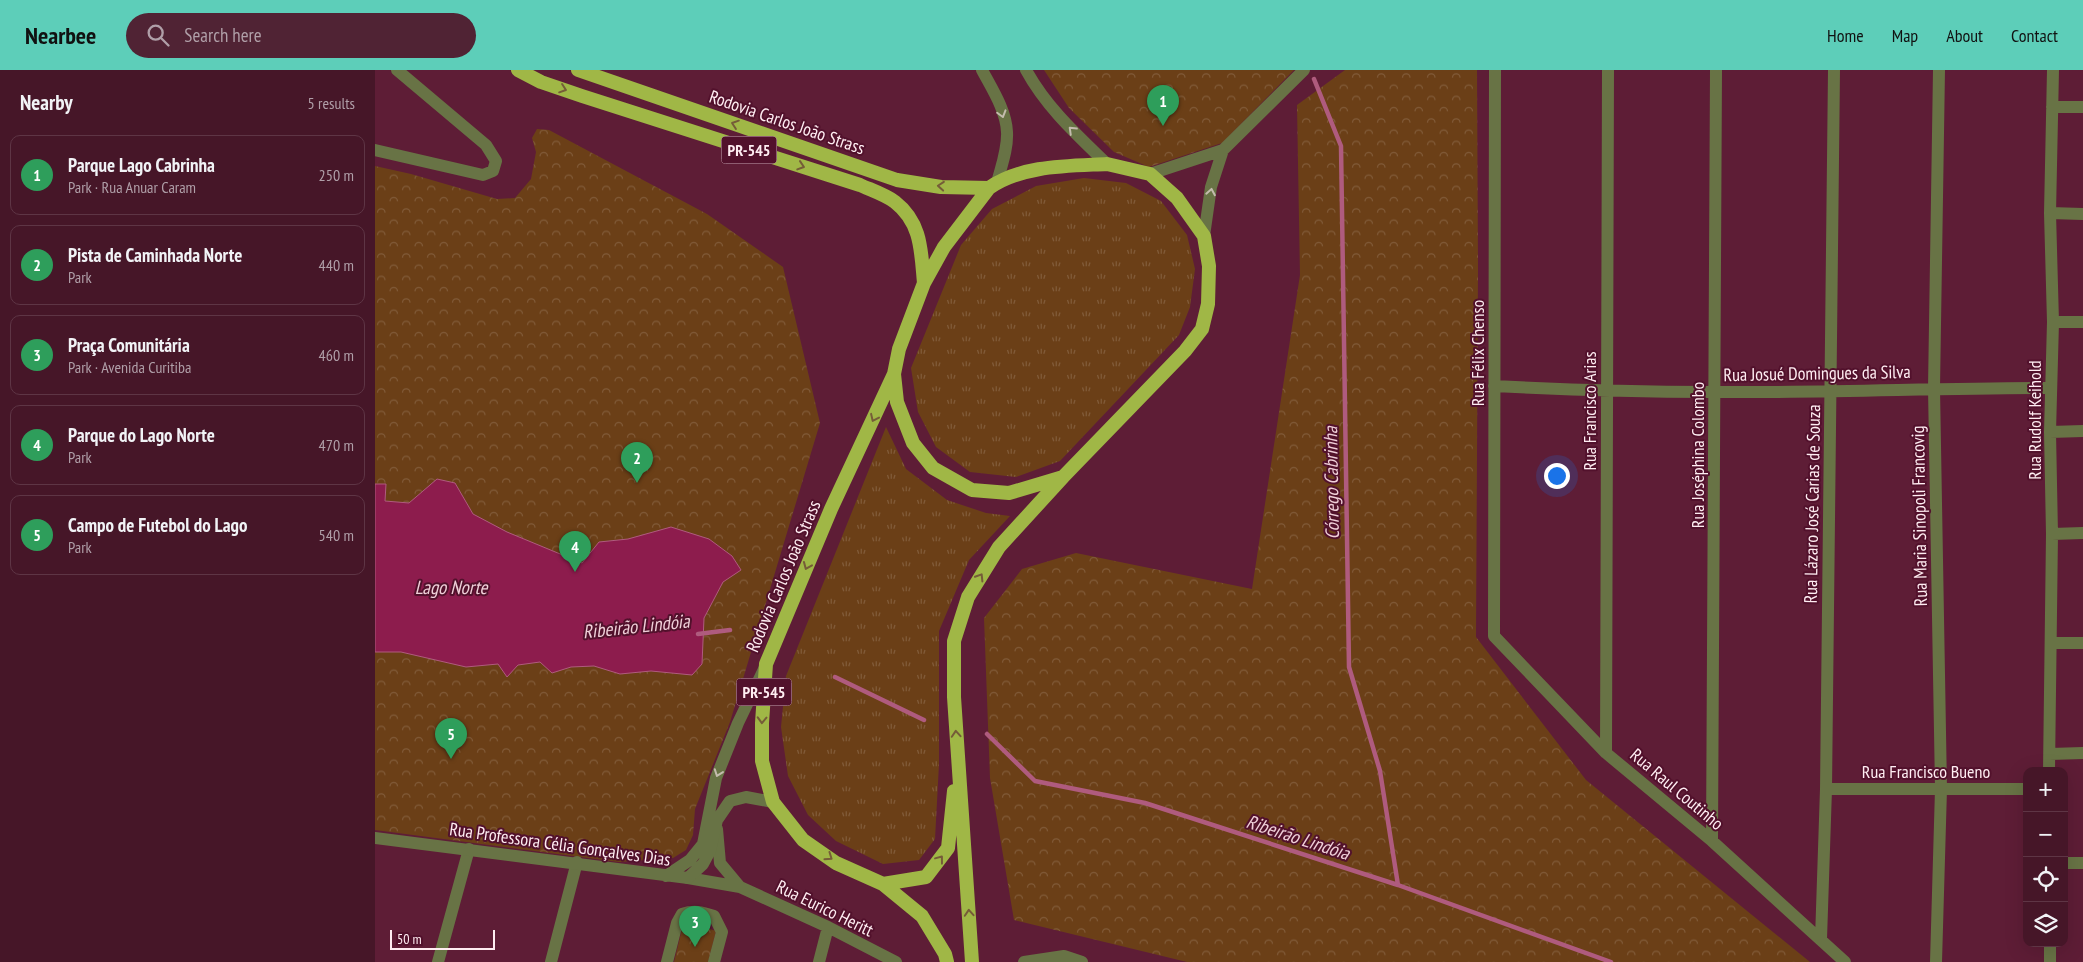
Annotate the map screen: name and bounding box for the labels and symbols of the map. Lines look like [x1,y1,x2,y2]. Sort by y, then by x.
one-way arrow [558,84,567,94]
street label: Rodovia Carlos João Strass [706,85,868,159]
pin: 1 [1147,85,1179,126]
one-way arrow [997,109,1007,118]
one-way arrow [732,120,740,130]
one-way arrow [1068,127,1077,136]
road number: PR-545 [721,136,777,164]
one-way arrow [796,161,804,171]
one-way arrow [936,181,944,192]
one-way arrow [1205,188,1215,197]
street label: Rua Félix Chenso [1466,299,1489,406]
street label: Rua Francisco Arias [1578,351,1601,471]
street label: Rua Josué Domingues da Silva [1723,360,1911,386]
street label: Rua Rudolf Keihold [2023,360,2046,480]
street label: Rua Joséphina Colombo [1686,382,1709,528]
street label: Rua Lázaro José Carias de Souza [1799,404,1825,604]
one-way arrow [869,413,880,422]
water label: Córrego Cabrinha [1318,425,1344,540]
street label: Rua Maria Sinopoli Francovig [1906,425,1932,607]
pin: 2 [621,442,653,483]
your location [1544,463,1570,489]
street label: Rodovia Carlos João Strass [741,497,825,655]
pin: 4 [559,531,591,572]
one-way arrow [803,561,813,570]
one-way arrow [974,573,983,582]
water label: Lago Norte [415,575,488,599]
water label: Ribeirão Lindóia [582,608,692,644]
road number: PR-545 [737,678,791,706]
one-way arrow [757,716,767,724]
pin: 5 [435,718,467,759]
one-way arrow [951,730,962,738]
street label: Rua Raul Coutinho [1626,743,1729,835]
street label: Rua Francisco Bueno [1862,760,1990,783]
one-way arrow [714,768,724,777]
water label: Ribeirão Lindóia [1243,809,1354,865]
street label: Rua Professora Célia Gonçalves Dias [448,817,672,871]
one-way arrow [823,851,833,860]
one-way arrow [934,855,943,865]
street label: Rua Eurico Heritt [773,875,877,941]
pin: 3 [679,906,711,947]
one-way arrow [964,909,975,917]
scale bar [390,927,495,950]

